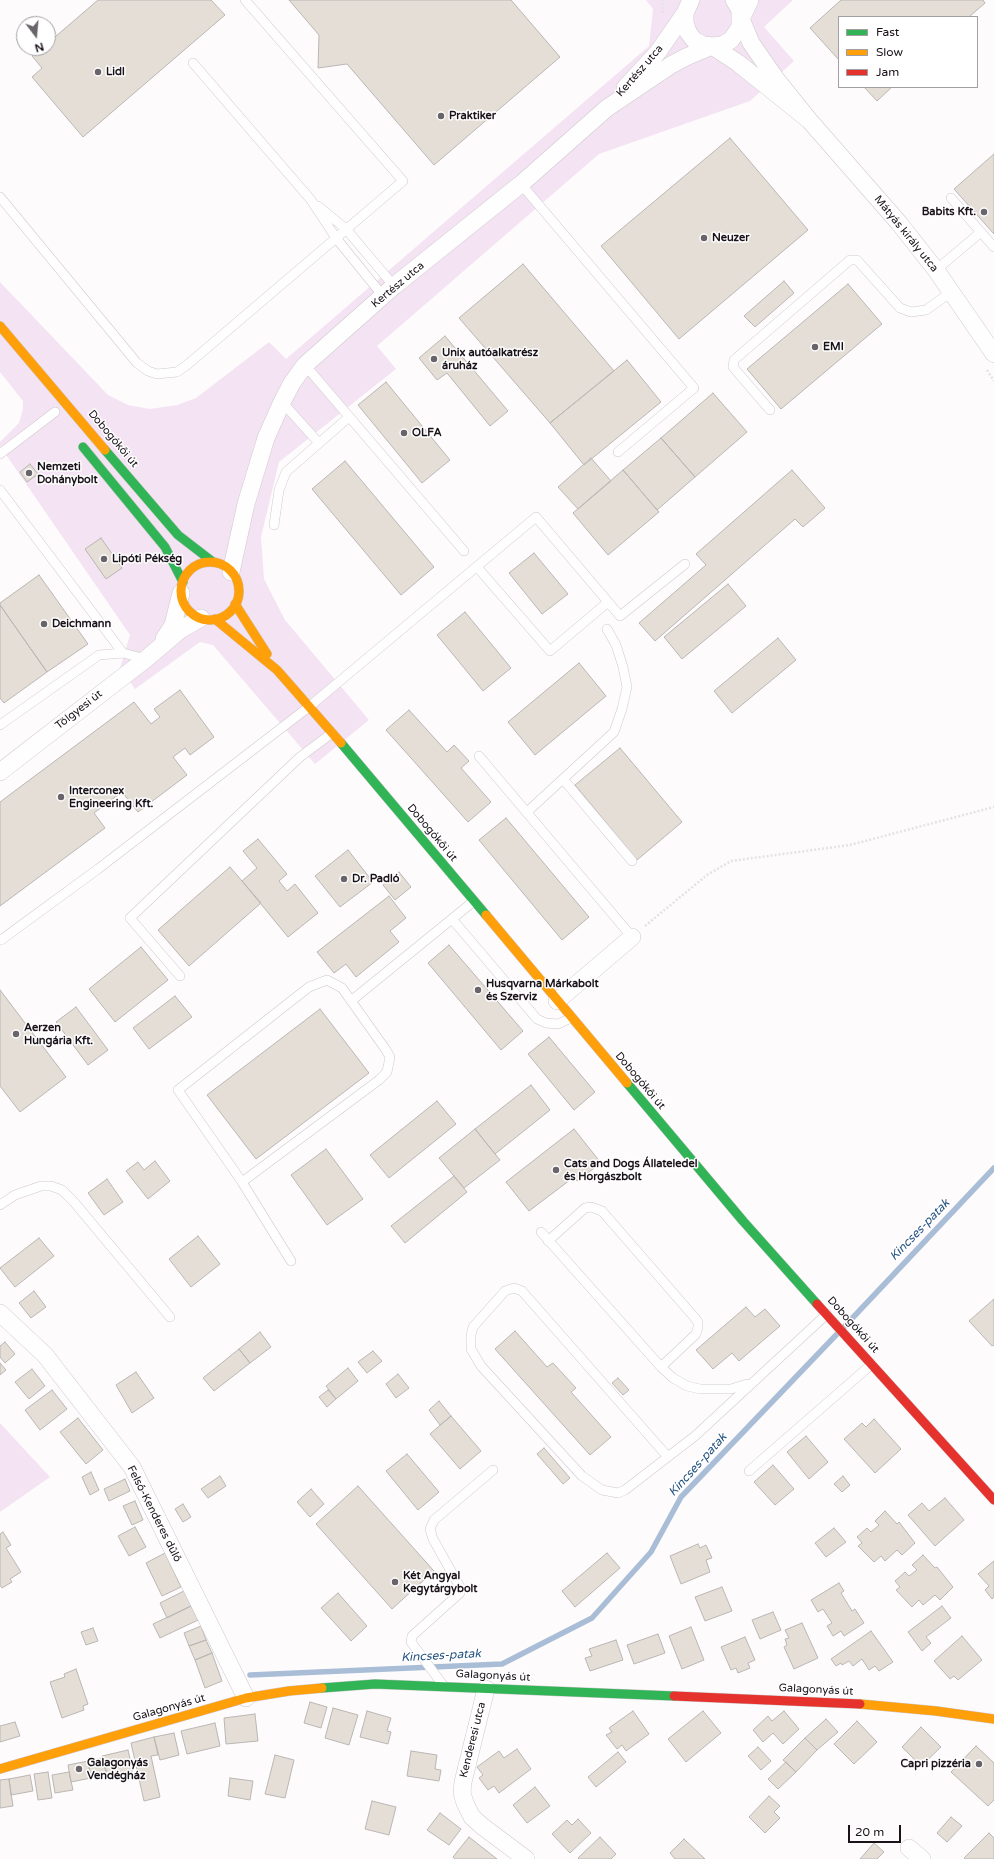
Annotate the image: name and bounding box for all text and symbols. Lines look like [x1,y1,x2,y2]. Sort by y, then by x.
north arrow [16,16,56,56]
legend [838,16,978,88]
text: Fast [876,25,899,39]
text: N [33,40,45,55]
street label: Kertész utca [614,42,666,100]
text: Slow [876,45,903,59]
place label: Lidl [106,65,125,79]
text: Jam [876,65,899,79]
marker: Lidl [93,67,103,77]
place label: Praktiker [449,109,496,123]
marker: Praktiker [436,111,446,121]
street label: Mátyás király utca [871,193,941,275]
place label: Babits Kft. [922,205,976,219]
marker: Babits Kft. [979,207,989,217]
place label: Neuzer [712,231,750,245]
marker: Neuzer [699,233,709,243]
street label: Kertész utca [369,259,427,311]
place label: EMI [823,340,844,354]
marker: EMI [810,342,820,352]
place label: Unix autóalkatrész áruház [442,346,538,372]
marker: Unix autóalkatrész áruház [429,354,439,364]
street label: Dobogókői út [85,408,141,470]
place label: OLFA [412,426,442,440]
marker: OLFA [399,428,409,438]
place label: Nemzeti Dohánybolt [37,460,98,486]
marker: Nemzeti Dohánybolt [24,468,34,478]
place label: Lipóti Pékség [112,552,182,566]
marker: Lipóti Pékség [99,554,109,564]
place label: Deichmann [52,617,111,631]
marker: Deichmann [39,619,49,629]
street label: Tölgyesi út [53,687,105,733]
place label: Interconex Engineering Kft. [69,784,153,810]
marker: Interconex Engineering Kft. [56,792,66,802]
street label: Dobogókői út [404,802,460,864]
place label: Dr. Padló [352,872,399,886]
marker: Dr. Padló [339,874,349,884]
place label: Husqvarna Márkabolt és Szerviz [486,977,599,1003]
marker: Husqvarna Márkabolt és Szerviz [473,985,483,995]
place label: Aerzen Hungária Kft. [24,1021,93,1047]
marker: Aerzen Hungária Kft. [11,1029,21,1039]
street label: Dobogókői út [612,1050,668,1112]
place label: Cats and Dogs Állateledel és Horgászbolt [564,1157,697,1183]
marker: Cats and Dogs Állateledel és Horgászbolt [551,1165,561,1175]
water label: Kincses-patak [887,1196,953,1264]
street label: Dobogókői út [824,1294,882,1356]
water label: Kincses-patak [666,1430,730,1500]
street label: Felső-Kenderes dűlő [124,1464,184,1564]
place label: Két Angyal Kegytárgybolt [403,1569,478,1595]
marker: Két Angyal Kegytárgybolt [390,1577,400,1587]
water label: Kincses-patak [401,1647,481,1665]
street label: Galagonyás út [455,1667,531,1685]
street label: Galagonyás út [778,1681,854,1699]
street label: Galagonyás út [131,1691,207,1725]
street label: Kenderesi utca [457,1701,489,1779]
place label: Galagonyás Vendégház [87,1756,148,1782]
place label: Capri pizzéria [900,1757,971,1771]
marker: Capri pizzéria [974,1759,984,1769]
marker: Galagonyás Vendégház [74,1764,84,1774]
scale bar [850,1817,903,1843]
text: 20 m [855,1825,884,1839]

